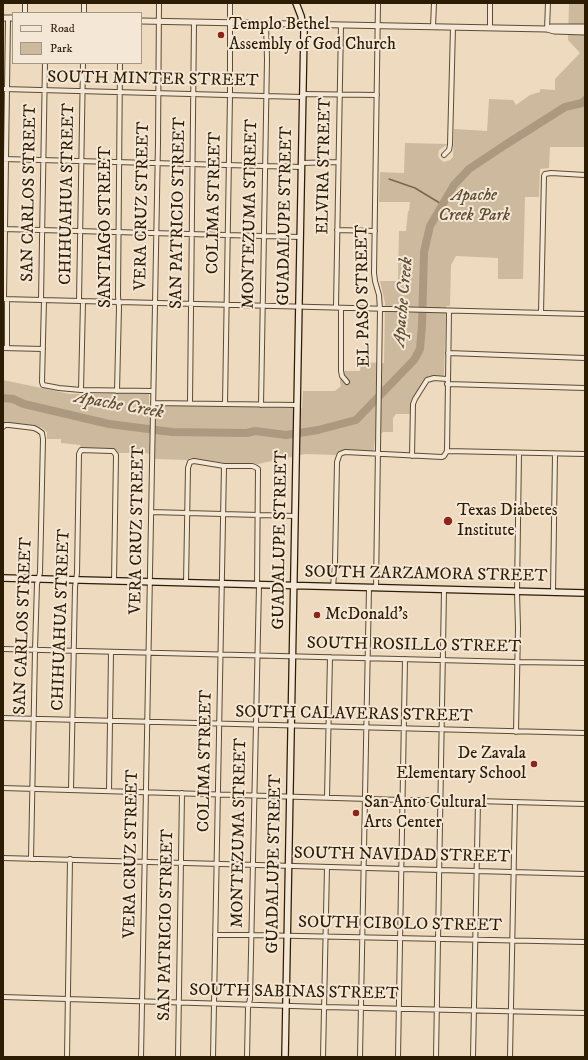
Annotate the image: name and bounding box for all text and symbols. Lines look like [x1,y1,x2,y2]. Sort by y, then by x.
legend [12,12,142,64]
place label: Templo Bethel Assembly of God Church [229,15,396,55]
text: Road [50,21,75,36]
marker: Templo Bethel Assembly of God Church [216,30,226,40]
text: Park [50,41,72,56]
street label: SOUTH MINTER STREET [47,68,259,92]
street label: ELVIRA STREET [314,97,336,235]
street label: CHIHUAHUA STREET [56,103,80,285]
street label: SAN CARLOS STREET [18,104,42,282]
street label: SAN PATRICIO STREET [167,117,191,309]
street label: MONTEZUMA STREET [239,119,263,309]
street label: VERA CRUZ STREET [131,121,155,291]
street label: GUADALUPE STREET [274,126,298,306]
street label: COLIMA STREET [204,132,226,274]
street label: SANTIAGO STREET [96,146,116,308]
park label: Apache Creek Park [438,186,510,226]
street label: EL PASO STREET [353,224,375,368]
water label: Apache Creek [389,256,419,348]
water label: Apache Creek [73,388,165,424]
street label: VERA CRUZ STREET [126,445,150,615]
street label: GUADALUPE STREET [269,450,293,630]
place label: Texas Diabetes Institute [457,501,558,541]
marker: Texas Diabetes Institute [442,515,454,527]
street label: CHIHUAHUA STREET [49,529,75,711]
street label: SAN CARLOS STREET [11,537,37,715]
street label: SOUTH ZARZAMORA STREET [304,563,548,587]
place label: McDonald's [325,605,408,625]
marker: McDonald's [312,610,322,620]
street label: SOUTH ROSILLO STREET [307,634,521,658]
street label: COLIMA STREET [195,690,217,832]
street label: SOUTH CALAVERAS STREET [235,703,473,727]
street label: MONTEZUMA STREET [228,738,252,928]
place label: De Zavala Elementary School [396,744,526,784]
marker: De Zavala Elementary School [529,759,539,769]
street label: VERA CRUZ STREET [120,769,144,939]
street label: GUADALUPE STREET [263,774,287,954]
place label: San Anto Cultural Arts Center [364,793,486,833]
marker: San Anto Cultural Arts Center [351,808,361,818]
street label: SAN PATRICIO STREET [155,829,179,1021]
street label: SOUTH NAVIDAD STREET [294,844,510,868]
street label: SOUTH CIBOLO STREET [298,913,502,937]
street label: SOUTH SABINAS STREET [189,981,399,1005]

